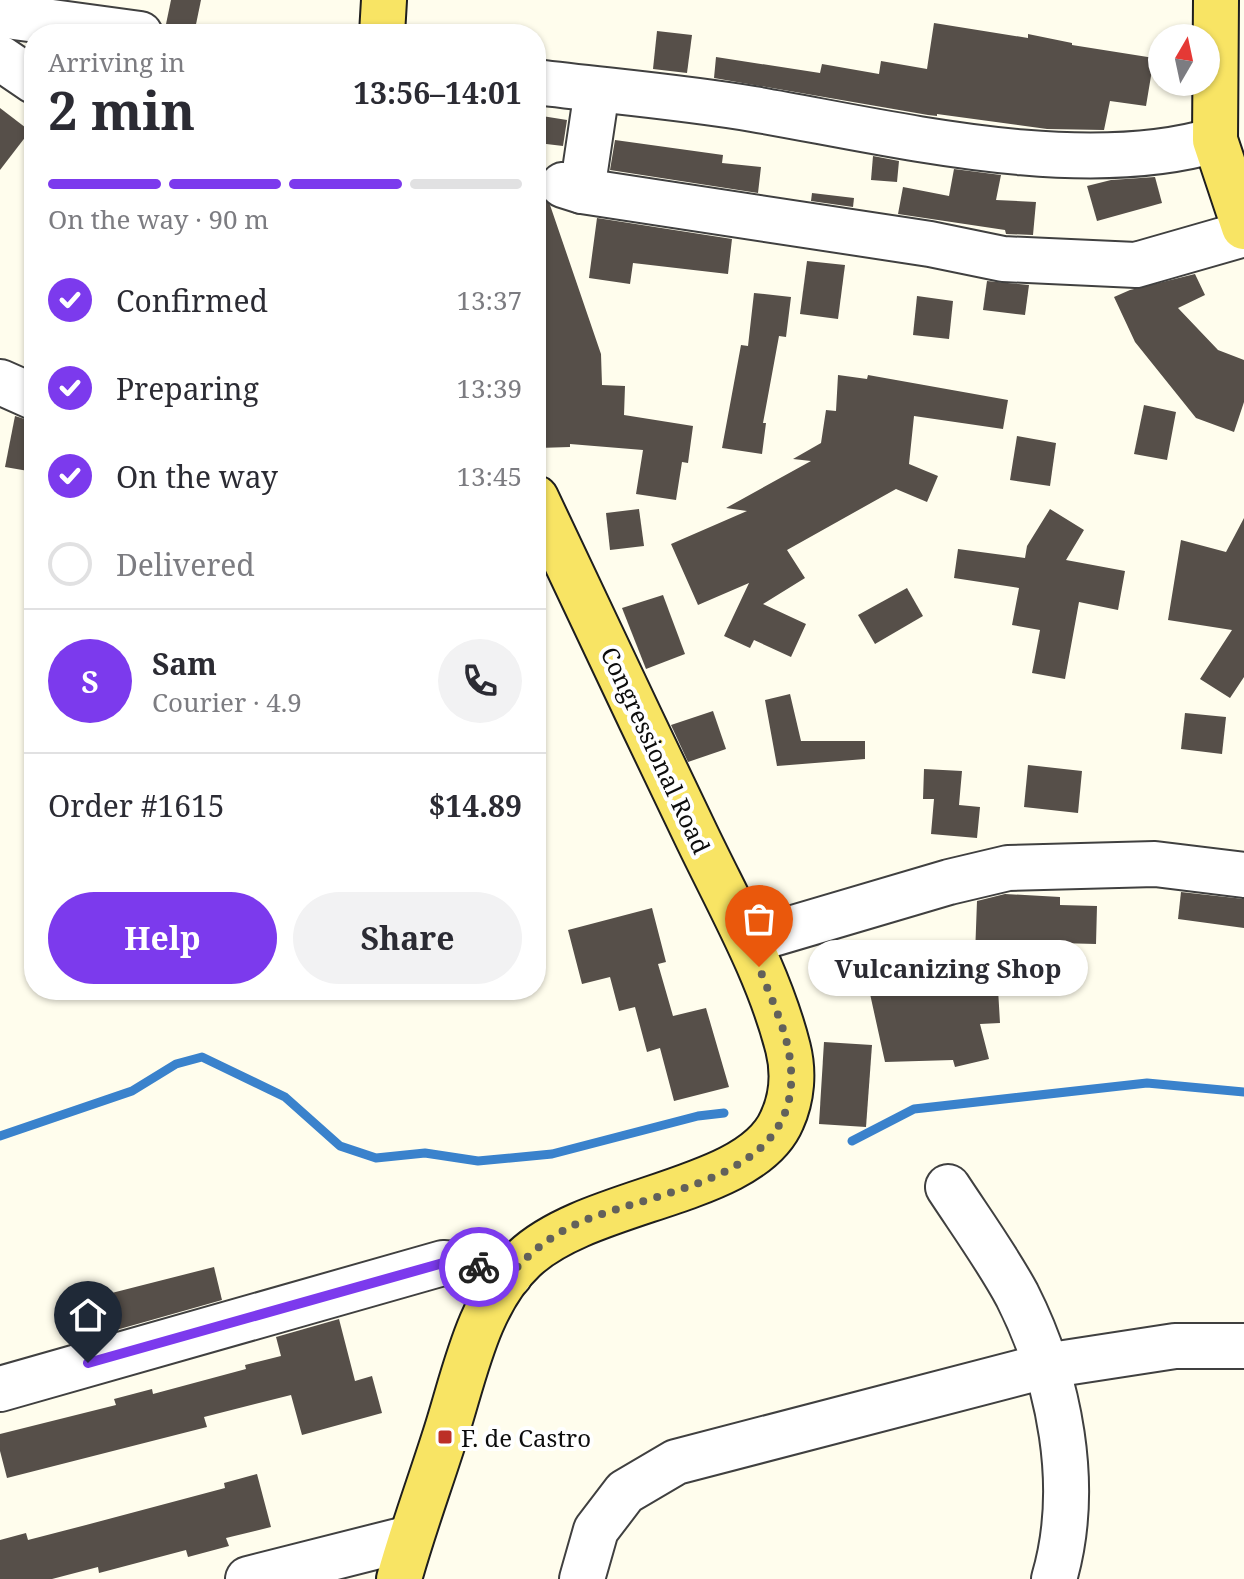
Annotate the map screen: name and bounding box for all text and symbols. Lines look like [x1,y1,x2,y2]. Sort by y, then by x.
north arrow [1148,24,1220,96]
map controls [1148,24,1220,96]
text: Arriving in [48,44,185,80]
text: 13:56–14:01 [353,72,522,113]
text: 2 min [48,74,195,145]
text: On the way · 90 m [48,201,269,237]
icon: check [48,278,92,322]
text: Confirmed [116,280,268,321]
text: 13:37 [456,282,522,318]
icon: check [48,366,92,410]
text: Preparing [116,368,259,409]
text: 13:39 [456,370,522,406]
icon: check [48,454,92,498]
text: On the way [116,456,278,497]
text: 13:45 [456,458,522,494]
text: Delivered [116,544,255,585]
button: phone [438,639,522,723]
street label: Congressional Road [594,641,719,859]
text: Sam [152,643,217,684]
text: S [81,661,99,702]
text: Courier · 4.9 [152,684,302,720]
text: Order #1615 [48,785,225,826]
text: $14.89 [428,785,522,826]
pin [725,885,793,967]
button: Help [48,892,277,984]
button: Share [293,892,522,984]
icon: bag [737,897,781,941]
callout: Vulcanizing Shop [807,939,1087,995]
text: Vulcanizing Shop [834,950,1062,986]
courier [439,1227,519,1307]
icon: bike [457,1245,501,1289]
pin [54,1281,122,1363]
icon: home [66,1293,110,1337]
place label: F. de Castro [461,1421,591,1454]
marker: F. de Castro [436,1428,454,1446]

